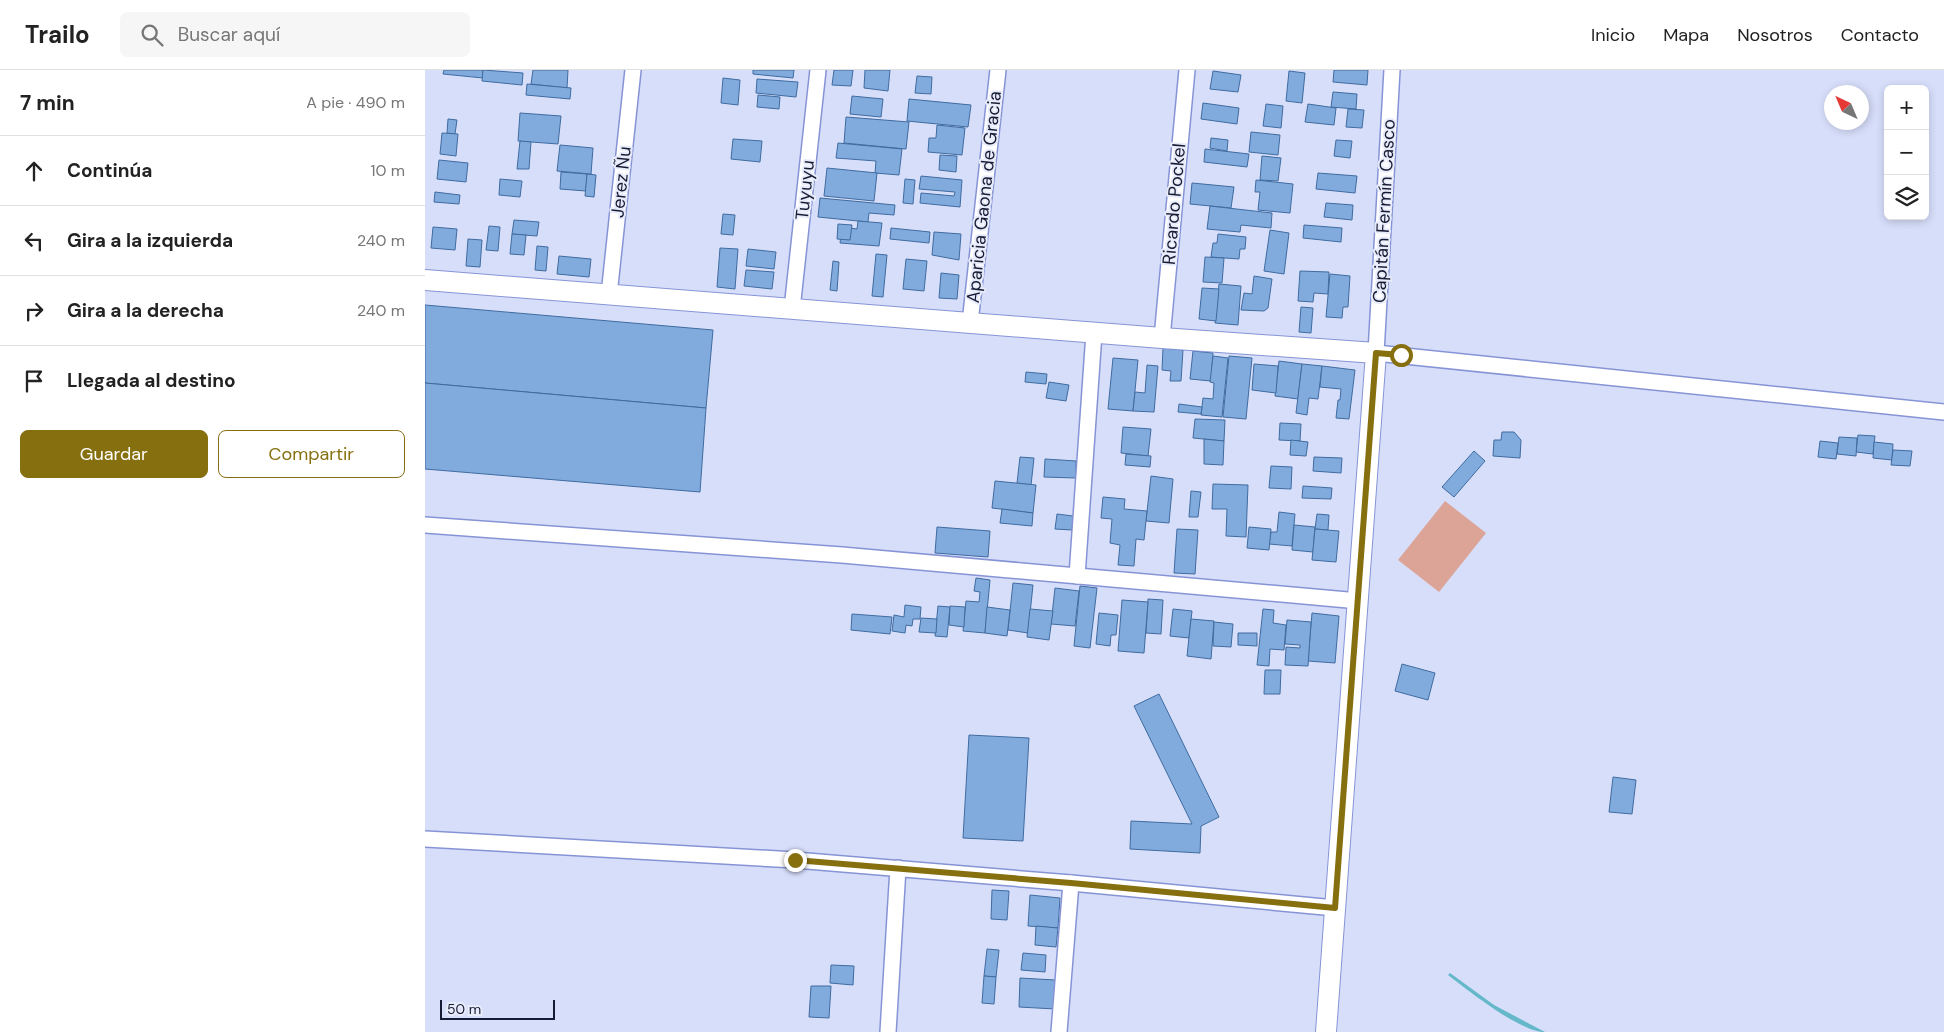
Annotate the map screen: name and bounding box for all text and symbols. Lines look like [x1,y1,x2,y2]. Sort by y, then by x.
search box [120,12,470,57]
text: Trailo [25,19,90,50]
icon: search [138,21,166,49]
text: Buscar aquí [178,22,280,47]
text: Inicio [1591,23,1635,47]
text: Mapa [1663,23,1709,47]
text: Nosotros [1737,23,1813,47]
text: Contacto [1841,23,1919,47]
north arrow [1824,85,1869,130]
map controls [1884,85,1929,220]
button: + [1884,85,1929,130]
text: 7 min [20,89,75,117]
street label: Aparicia Gaona de Gracia [961,90,1007,304]
text: A pie · 490 m [306,92,405,113]
street label: Capitán Fermín Casco [1367,118,1401,304]
button: − [1884,130,1929,175]
street label: Ricardo Pockel [1157,142,1191,266]
street label: Jerez Ñu [605,145,637,219]
icon: ahead [20,157,48,185]
text: Continúa [67,158,152,183]
street label: Tuyuyu [790,159,820,221]
text: 10 m [371,160,405,181]
button: layers [1884,175,1929,220]
icon: left [20,227,48,255]
text: Gira a la izquierda [67,228,233,253]
text: 240 m [357,230,405,251]
icon: right [20,297,48,325]
text: Gira a la derecha [67,298,224,323]
text: 240 m [357,300,405,321]
route start [1390,344,1413,367]
icon: arrive [20,367,48,395]
text: Llegada al destino [67,368,236,393]
button: Guardar [20,430,208,478]
button: Compartir [218,430,405,478]
route end [784,849,807,872]
scale bar [440,997,555,1020]
text: 50 m [447,1000,481,1018]

